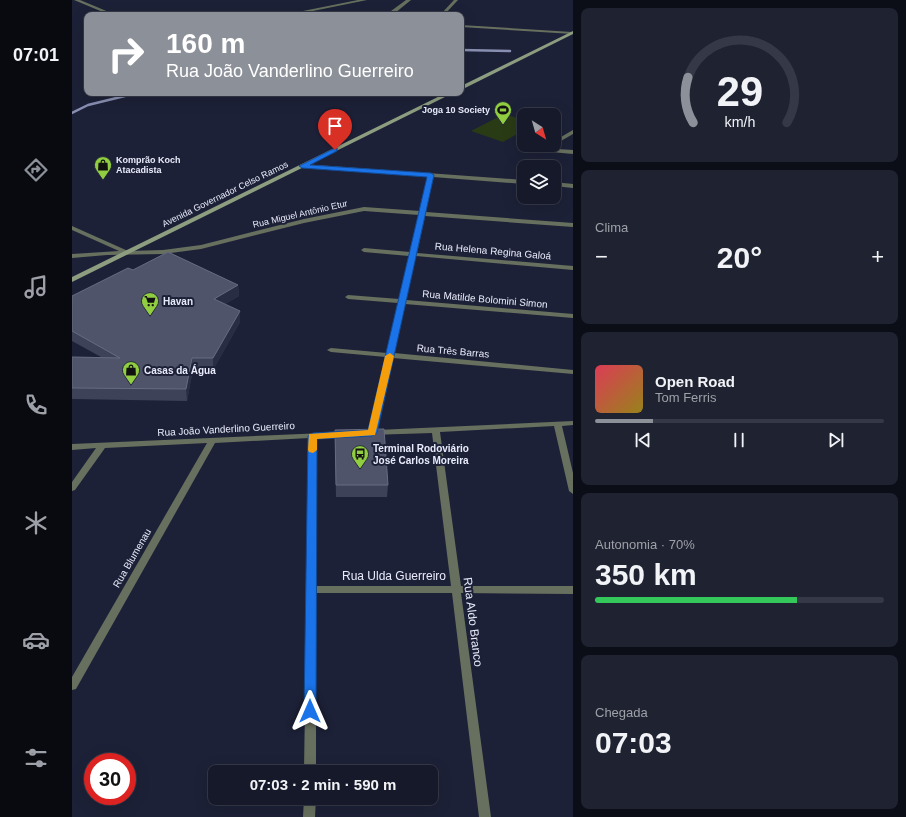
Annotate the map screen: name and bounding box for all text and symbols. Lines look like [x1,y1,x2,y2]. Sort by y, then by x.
icon: right [100,28,152,80]
text: 160 m [166,28,245,59]
text: 07:01 [13,45,59,65]
text: Rua João Vanderlino Guerreiro [166,61,414,81]
text: 29 [716,68,763,115]
sports icon: Joga 10 Society [493,100,513,125]
place label: Joga 10 Society [422,105,490,115]
north arrow [517,108,561,152]
map controls [517,108,561,204]
pin [318,109,352,150]
text: km/h [724,113,755,129]
icon: arrive [324,115,346,137]
shop icon: Komprão Koch Atacadista [93,155,113,180]
place label: Komprão Koch Atacadista [116,155,181,175]
icon: directions [22,156,50,184]
street label: Avenida Governador Celso Ramos [160,159,290,229]
button: layers [517,160,561,204]
street label: Rua Miguel Antônio Etur [252,198,348,230]
text: Clima [595,220,628,235]
street label: Rua Helena Regina Galoá [434,240,552,262]
text: 20° [717,241,762,274]
text: − [595,244,608,269]
text: + [871,244,884,269]
icon: music [22,273,50,301]
street label: Rua Matilde Bolomini Simon [422,288,548,310]
supermarket icon: Havan [140,291,160,316]
place label: Havan [163,296,193,307]
street label: Rua Três Barras [416,342,490,360]
shop icon: Casas da Água [121,360,141,385]
place label: Casas da Água [144,364,216,376]
text: Open Road [655,373,735,390]
text: Tom Ferris [655,390,716,405]
icon: phone [22,391,50,419]
street label: Rua João Vanderlino Guerreiro [157,420,295,438]
icon: previous [632,429,654,451]
icon: pause [728,429,750,451]
icon: next [825,429,847,451]
place label: Terminal Rodoviário José Carlos Moreira [373,443,469,466]
bus stop icon: Terminal Rodoviário José Carlos Moreira [350,444,370,469]
icon: climate [22,509,50,537]
street label: Rua Blumenau [111,527,153,589]
text: Autonomia · 70% [595,537,695,552]
text: 350 km [595,558,697,591]
street label: Rua Ulda Guerreiro [342,569,446,583]
street label: Rua Aldo Branco [461,576,485,668]
icon: car [22,626,50,654]
position arrow [289,690,331,732]
text: Chegada [595,705,648,720]
text: 07:03 [595,726,672,759]
icon: filters [22,744,50,772]
speed limit sign: 30 [84,753,136,805]
text: 07:03 · 2 min · 590 m [250,776,396,793]

